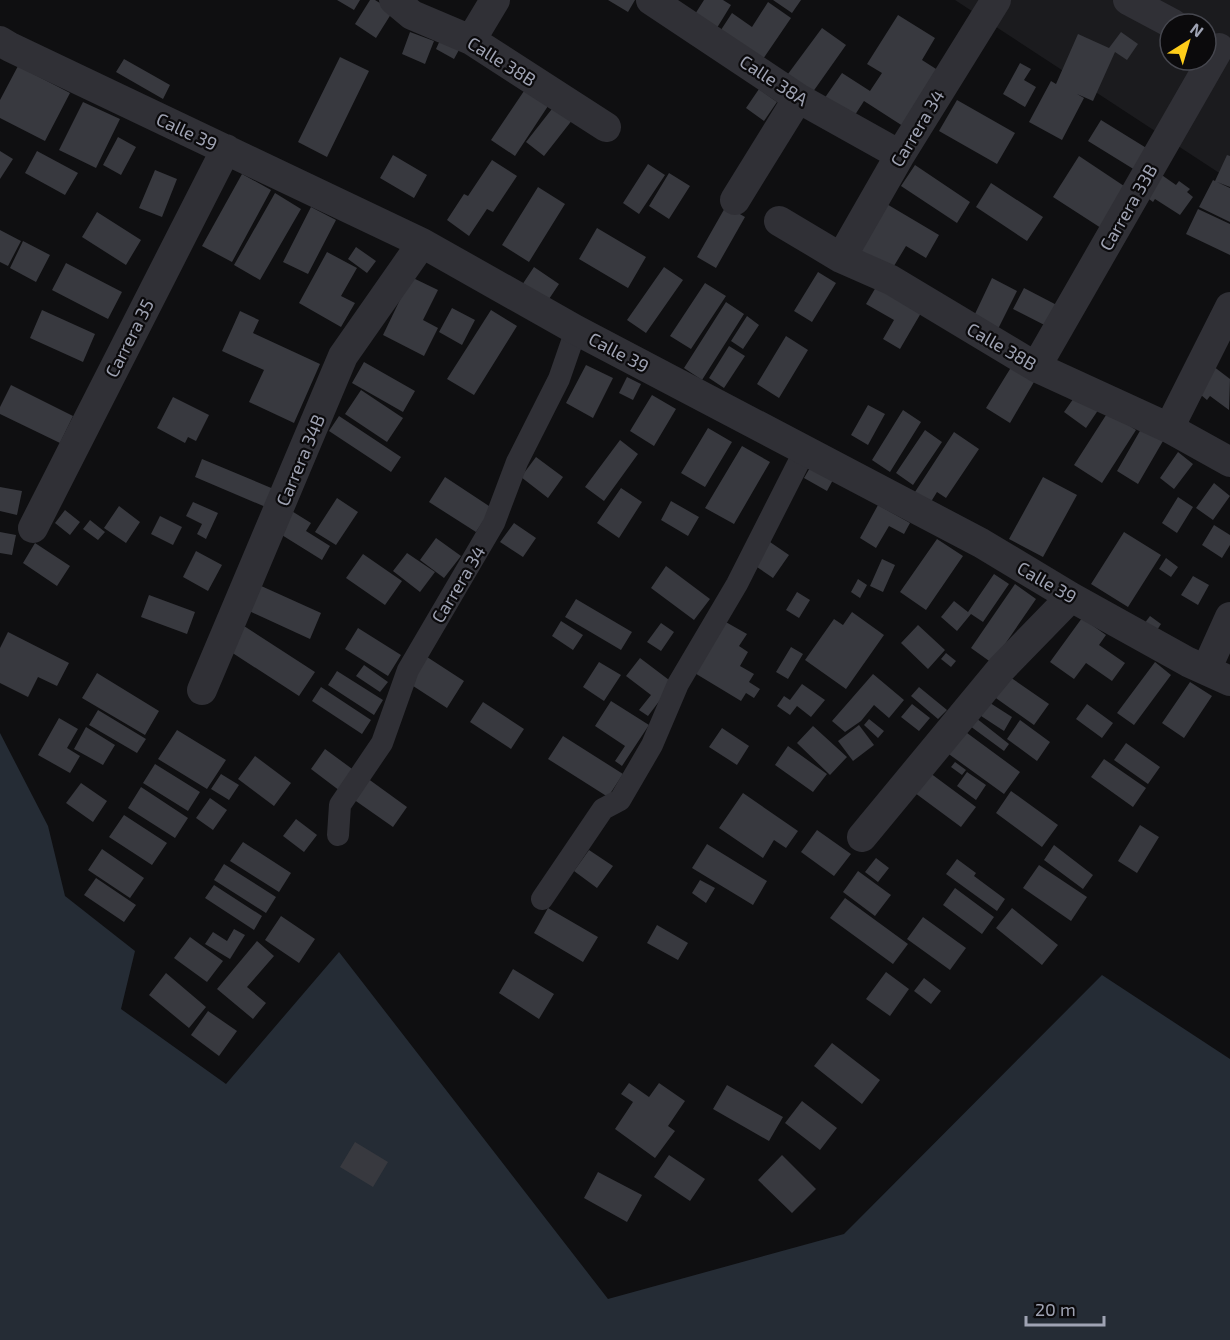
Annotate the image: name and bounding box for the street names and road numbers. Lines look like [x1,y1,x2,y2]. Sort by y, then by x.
street label: Calle 38B [464,31,540,91]
street label: Calle 38A [736,50,813,111]
street label: Carrera 34 [885,85,949,171]
street label: Calle 39 [153,107,221,155]
street label: Carrera 33B [1094,160,1162,254]
street label: Carrera 35 [100,295,158,381]
street label: Calle 38B [963,317,1041,375]
street label: Calle 39 [585,327,653,377]
street label: Carrera 34B [271,411,329,509]
street label: Carrera 34 [426,541,490,627]
street label: Calle 39 [1013,556,1081,608]

